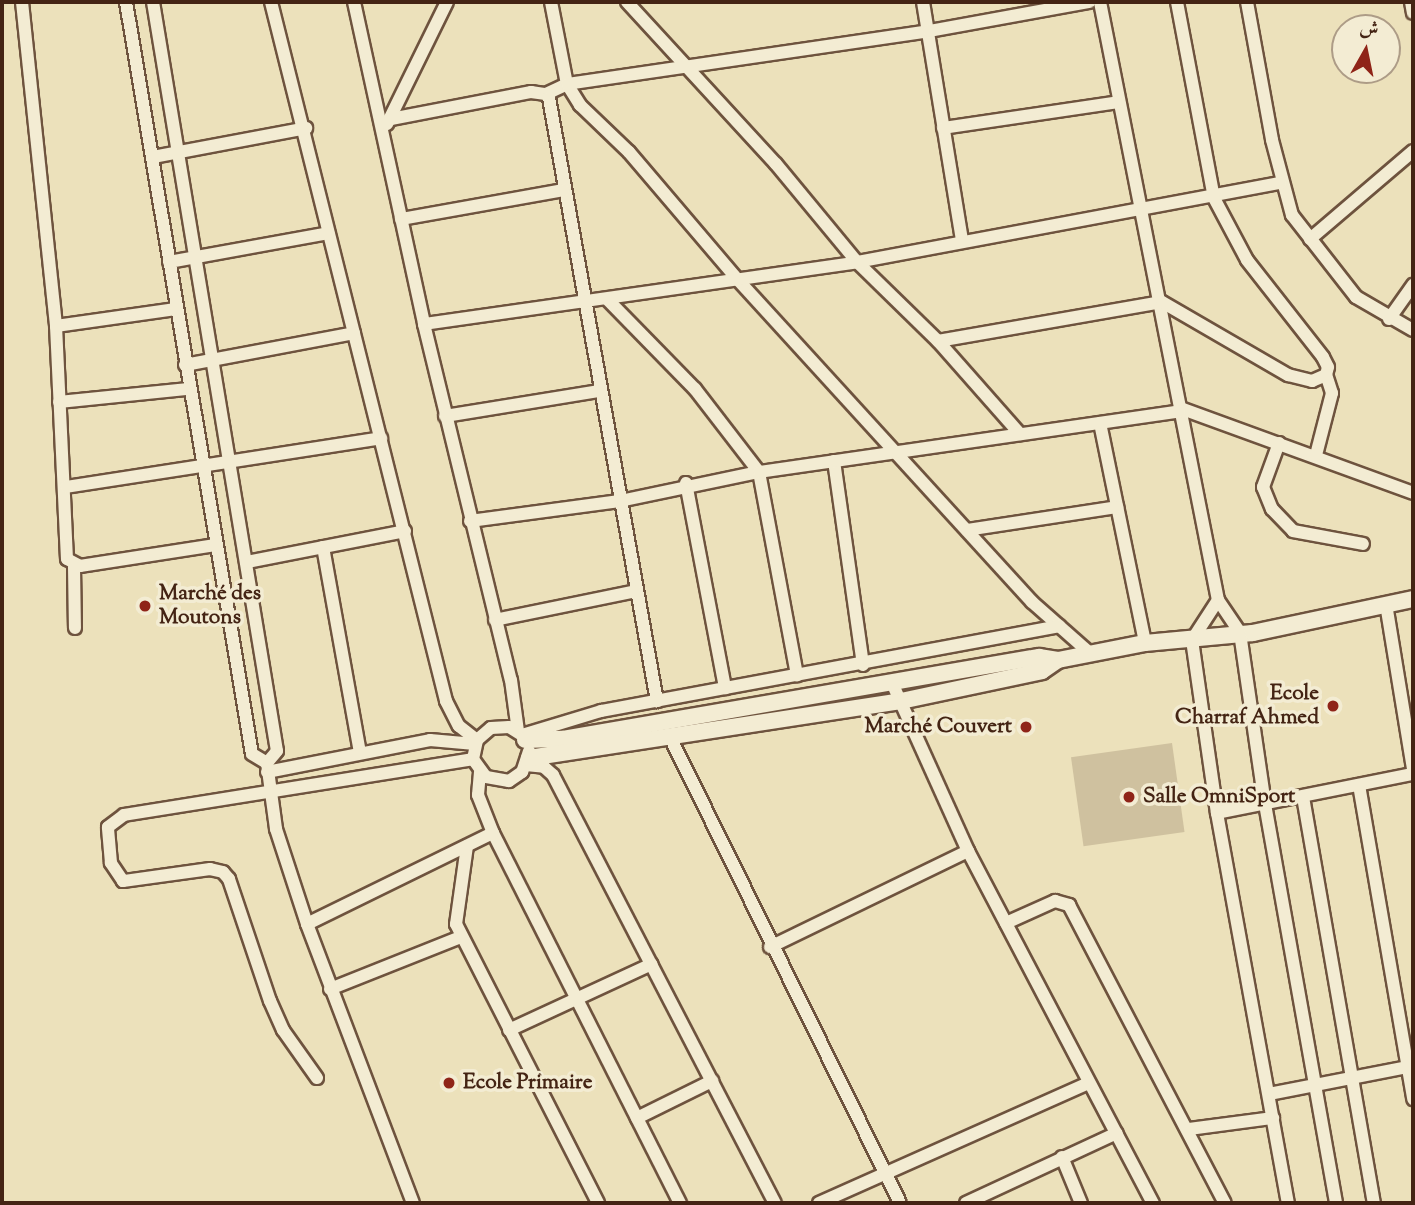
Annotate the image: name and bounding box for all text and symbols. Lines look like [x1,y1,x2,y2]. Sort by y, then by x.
north arrow [1331,14,1401,84]
text: ش [1358,15,1380,45]
place label: Marché des Moutons [159,581,261,631]
marker: Marché des Moutons [137,598,153,614]
place label: Ecole Charraf Ahmed [1175,681,1319,731]
marker: Ecole Charraf Ahmed [1325,698,1341,714]
place label: Marché Couvert [865,714,1012,740]
marker: Marché Couvert [1018,719,1034,735]
place label: Salle OmniSport [1143,784,1295,810]
marker: Salle OmniSport [1121,789,1137,805]
place label: Ecole Primaire [463,1070,592,1096]
marker: Ecole Primaire [441,1075,457,1091]

